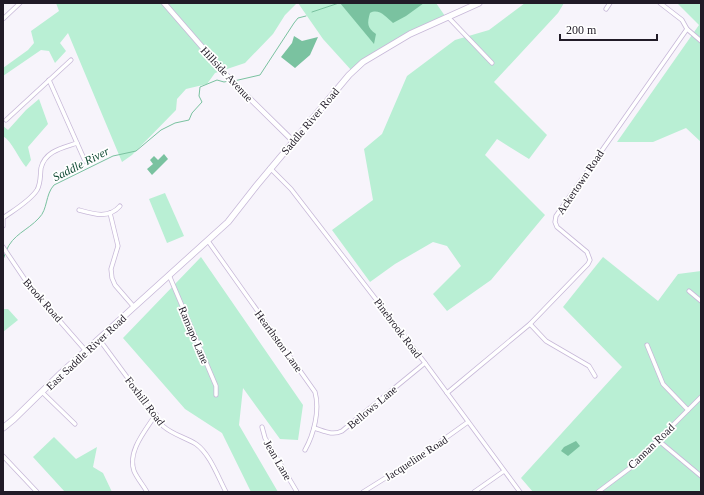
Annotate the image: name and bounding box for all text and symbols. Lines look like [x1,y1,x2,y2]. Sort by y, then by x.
scale bar [560,16,657,42]
text: 200 m [566,23,597,37]
street label: Hillside Avenue [199,44,255,104]
street label: Saddle River Road [279,85,342,157]
water label: Saddle River [50,144,112,184]
street label: Ackertown Road [554,147,606,216]
street label: Brook Road [21,276,65,324]
street label: Pinebrook Road [372,296,425,360]
street label: Ramapo Lane [176,304,212,366]
street label: Hearthston Lane [253,308,305,374]
street label: East Saddle River Road [44,312,129,392]
street label: Foxhill Road [123,374,167,428]
street label: Bellows Lane [345,383,399,431]
street label: Cannan Road [625,421,677,471]
street label: Jacqueline Road [382,433,450,483]
street label: Jean Lane [262,438,294,482]

